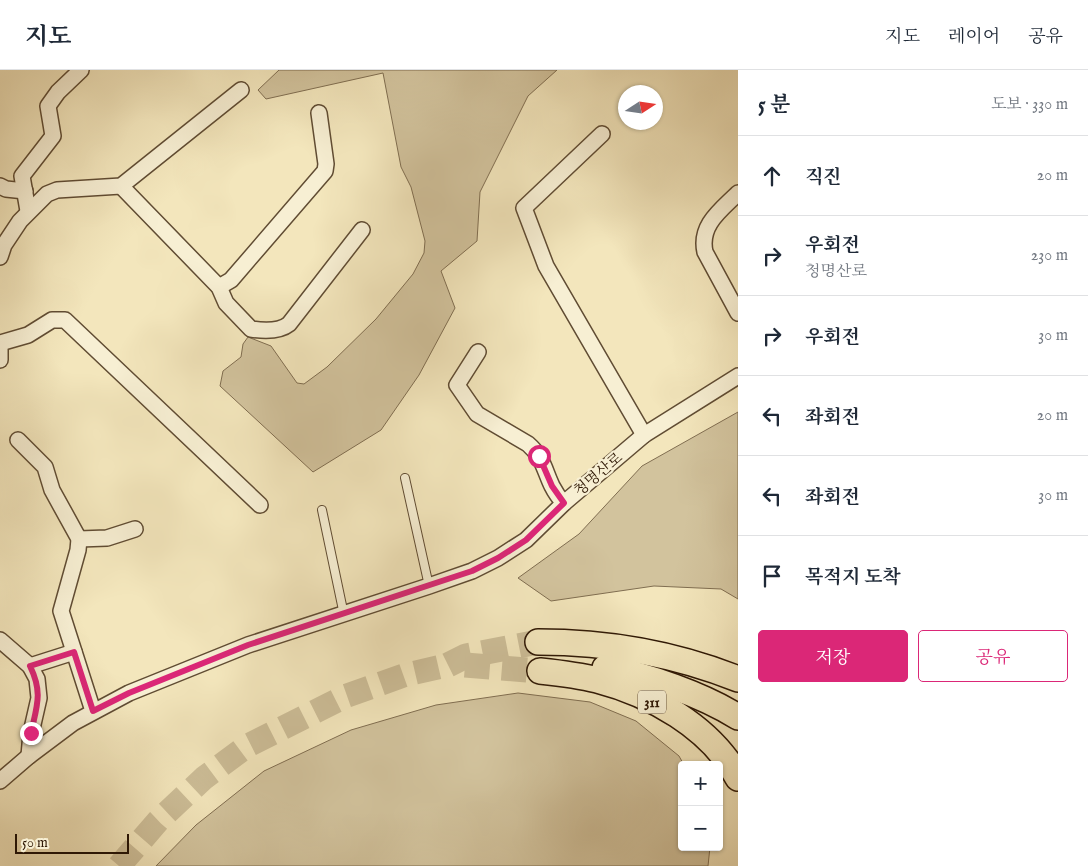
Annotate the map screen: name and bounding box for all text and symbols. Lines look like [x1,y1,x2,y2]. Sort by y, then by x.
text: 지도 [25,22,71,53]
text: 지도 [885,26,920,49]
text: 레이어 [948,26,1000,49]
text: 공유 [1028,26,1063,49]
north arrow [618,85,663,130]
text: 5 분 [758,92,790,119]
text: 도보 · 330 m [991,95,1068,115]
icon: ahead [758,162,786,190]
text: 직진 [805,166,842,190]
text: 20 m [1037,166,1068,186]
text: 우회전 [805,234,860,258]
icon: right [758,242,786,270]
text: 230 m [1031,246,1068,266]
text: 청명산로 [805,262,867,282]
icon: right [758,322,786,350]
text: 우회전 [805,326,860,350]
text: 30 m [1038,326,1068,346]
icon: left [758,402,786,430]
text: 좌회전 [805,406,860,430]
text: 20 m [1037,406,1068,426]
route start [528,445,551,468]
street label: 청명산로 [570,448,627,500]
icon: left [758,482,786,510]
text: 좌회전 [805,486,860,510]
text: 30 m [1038,486,1068,506]
icon: arrive [758,562,786,590]
text: 목적지 도착 [805,566,901,590]
button: 저장 [758,630,908,682]
button: 공유 [918,630,1068,682]
road number: 311 [638,690,666,714]
route end [20,722,43,745]
map controls [678,761,723,851]
button: + [678,761,723,806]
button: − [678,806,723,851]
scale bar [15,831,129,854]
text: 50 m [22,834,48,852]

